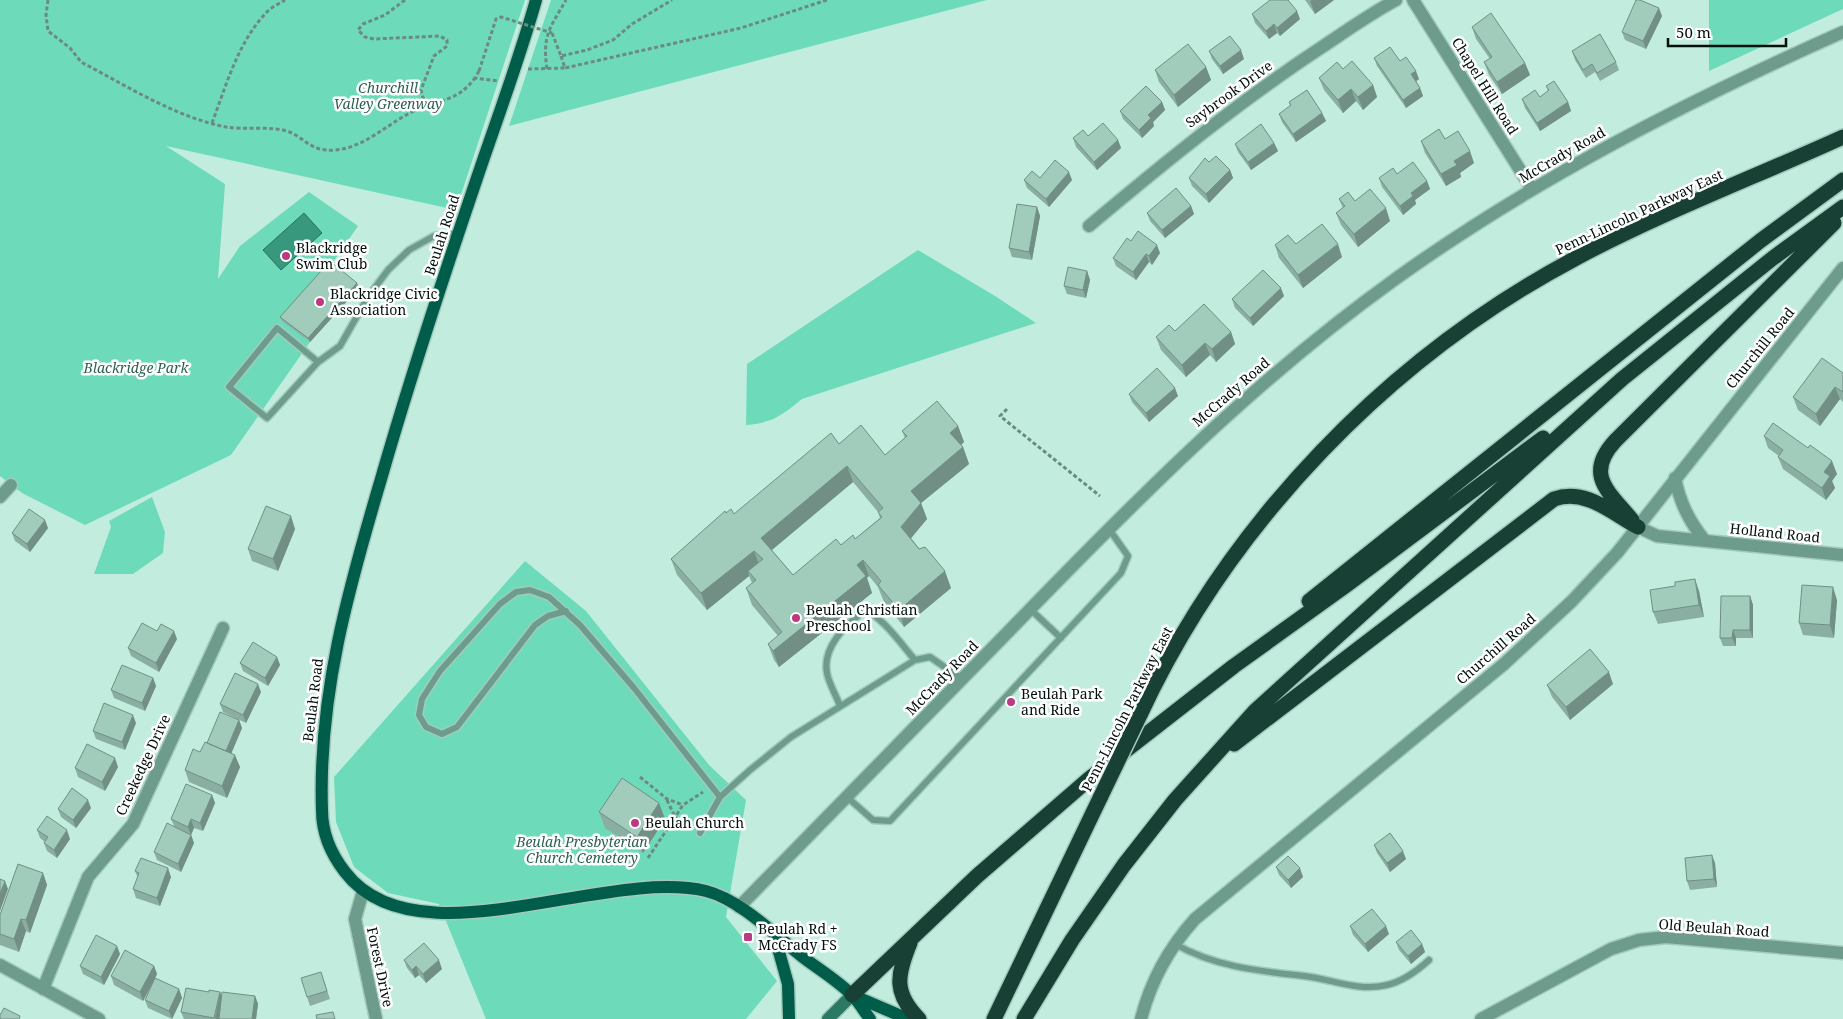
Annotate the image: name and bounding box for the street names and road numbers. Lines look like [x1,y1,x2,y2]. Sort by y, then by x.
street label: Chapel Hill Road [1448,34,1523,138]
street label: Saybrook Drive [1181,56,1276,132]
street label: McCrady Road [1515,122,1609,187]
street label: Penn-Lincoln Parkway East [1552,164,1726,259]
street label: Beulah Road [420,192,464,278]
street label: Churchill Road [1721,303,1798,392]
street label: McCrady Road [1188,352,1274,431]
street label: Holland Road [1729,518,1822,547]
street label: Churchill Road [1452,609,1540,688]
street label: Penn-Lincoln Parkway East [1077,623,1177,795]
street label: McCrady Road [901,636,982,719]
street label: Beulah Road [298,657,327,743]
street label: Creekedge Drive [111,711,174,819]
street label: Old Beulah Road [1658,914,1770,941]
street label: Forest Drive [363,925,398,1009]

